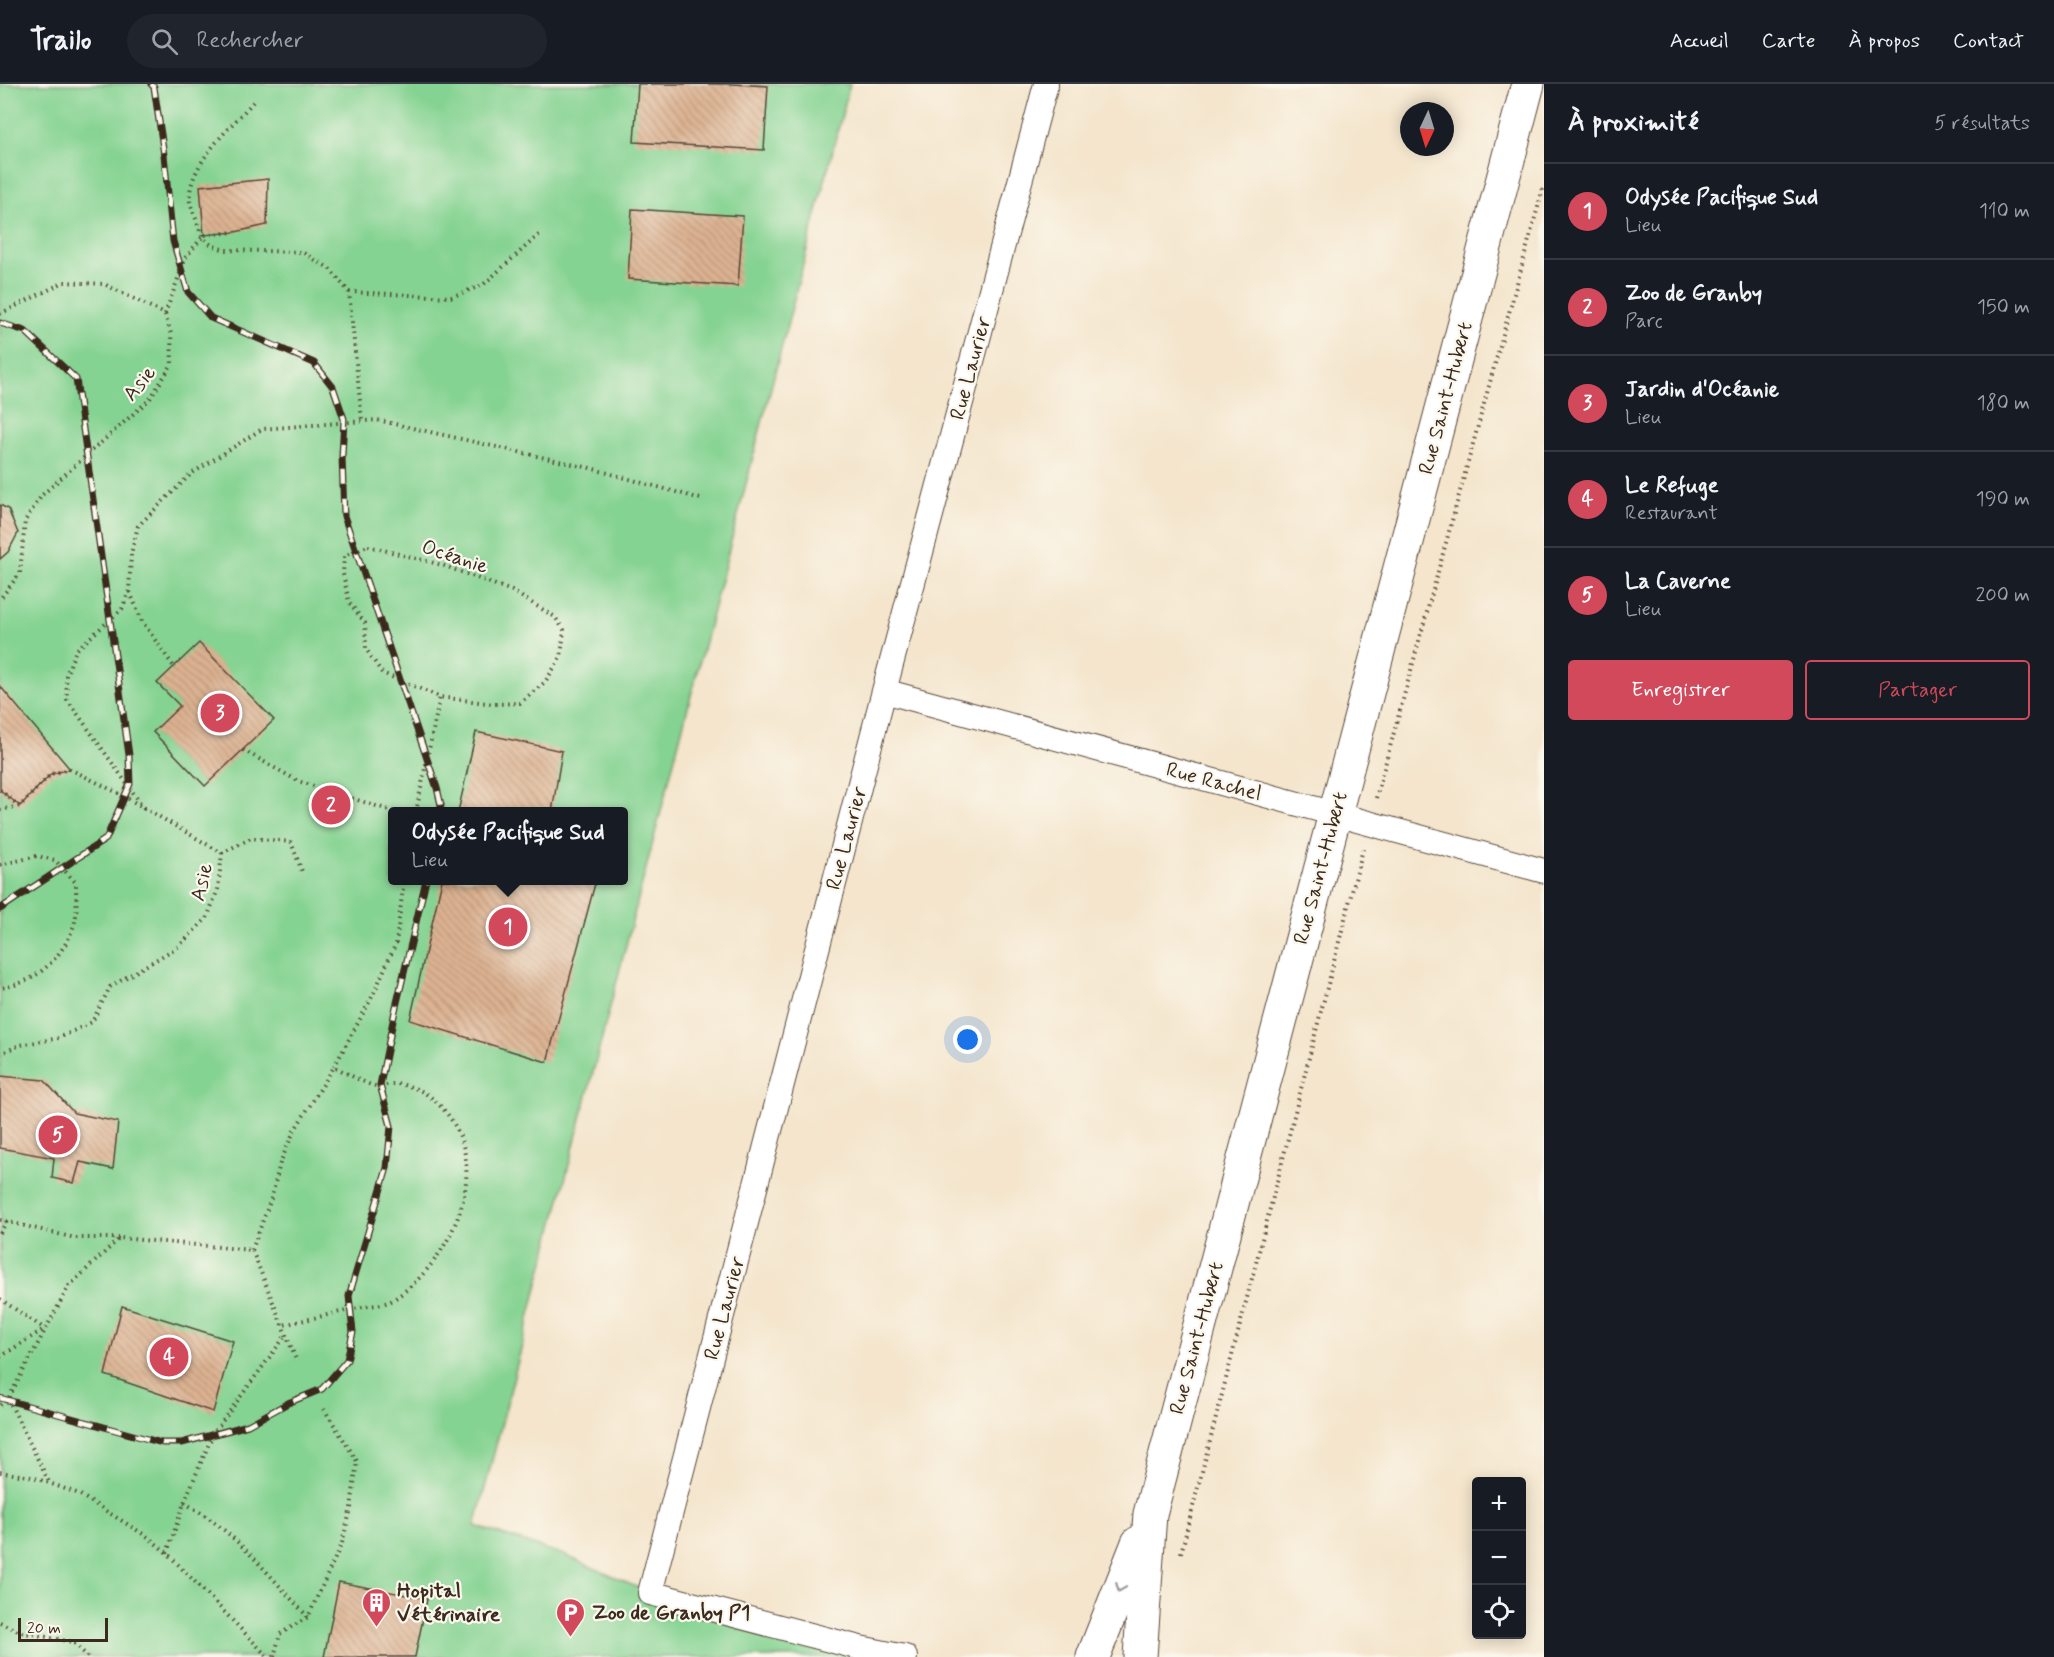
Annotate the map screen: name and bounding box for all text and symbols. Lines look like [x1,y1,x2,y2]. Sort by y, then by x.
search box [127,14,547,68]
text: Trailo [30,23,91,60]
icon: search [148,25,181,58]
text: Rechercher [196,27,303,55]
text: Accueil [1670,27,1729,55]
text: Carte [1762,27,1816,55]
text: À propos [1849,27,1920,55]
text: Contact [1953,27,2024,55]
north arrow [1400,102,1454,156]
text: À proximité [1568,106,1699,140]
text: 5 résultats [1934,110,2030,137]
text: Odysée Pacifique Sud [1625,184,1818,212]
text: 1 [1583,198,1592,225]
text: 110 m [1979,198,2030,225]
text: Lieu [1625,212,1662,239]
text: Zoo de Granby [1625,280,1762,308]
text: 2 [1583,294,1592,321]
text: 150 m [1977,294,2030,321]
text: Parc [1625,308,1663,335]
street label: Rue Laurier [944,313,998,423]
street label: Rue Saint-Hubert [1412,319,1480,478]
street label: Asie [117,360,163,407]
text: Jardin d'Océanie [1625,376,1779,404]
text: 3 [1583,390,1592,417]
text: 180 m [1977,390,2030,417]
text: Lieu [1625,404,1662,431]
text: Le Refuge [1625,472,1719,500]
text: 4 [1582,486,1593,513]
text: 190 m [1976,486,2030,513]
text: Restaurant [1625,500,1718,527]
street label: Océanie [418,533,492,581]
text: La Caverne [1625,568,1731,596]
text: 5 [1582,582,1594,609]
text: 200 m [1975,582,2030,609]
text: Lieu [1625,596,1662,623]
button: Enregistrer [1568,660,1793,720]
button: Partager [1805,660,2030,720]
pin: 3 [200,690,240,736]
street label: Rue Rachel [1163,756,1265,808]
pin: 2 [312,782,350,828]
street label: Rue Laurier [820,783,874,893]
street label: Rue Saint-Hubert [1287,789,1355,948]
popup [388,807,628,885]
text: Odysée Pacifique Sud [411,819,605,847]
text: Lieu [411,847,448,874]
street label: Asie [184,860,220,904]
pin: 1 [488,904,528,950]
your location [953,1025,982,1054]
pin: 5 [38,1112,78,1158]
street label: Rue Laurier [698,1253,752,1363]
street label: Rue Saint-Hubert [1163,1259,1231,1418]
pin: 4 [150,1334,188,1380]
map controls [1472,1477,1526,1639]
button: + [1472,1477,1526,1531]
button: − [1472,1531,1526,1585]
place label: Hopital Vétérinaire [397,1577,501,1629]
one-way arrow [1115,1581,1127,1592]
button: locate [1472,1585,1526,1639]
building icon: Hopital Vétérinaire [360,1586,392,1628]
parking icon: Zoo de Granby P1 [555,1596,587,1638]
place label: Zoo de Granby P1 [592,1599,751,1627]
scale bar [18,1615,108,1642]
text: 20 m [27,1618,61,1639]

